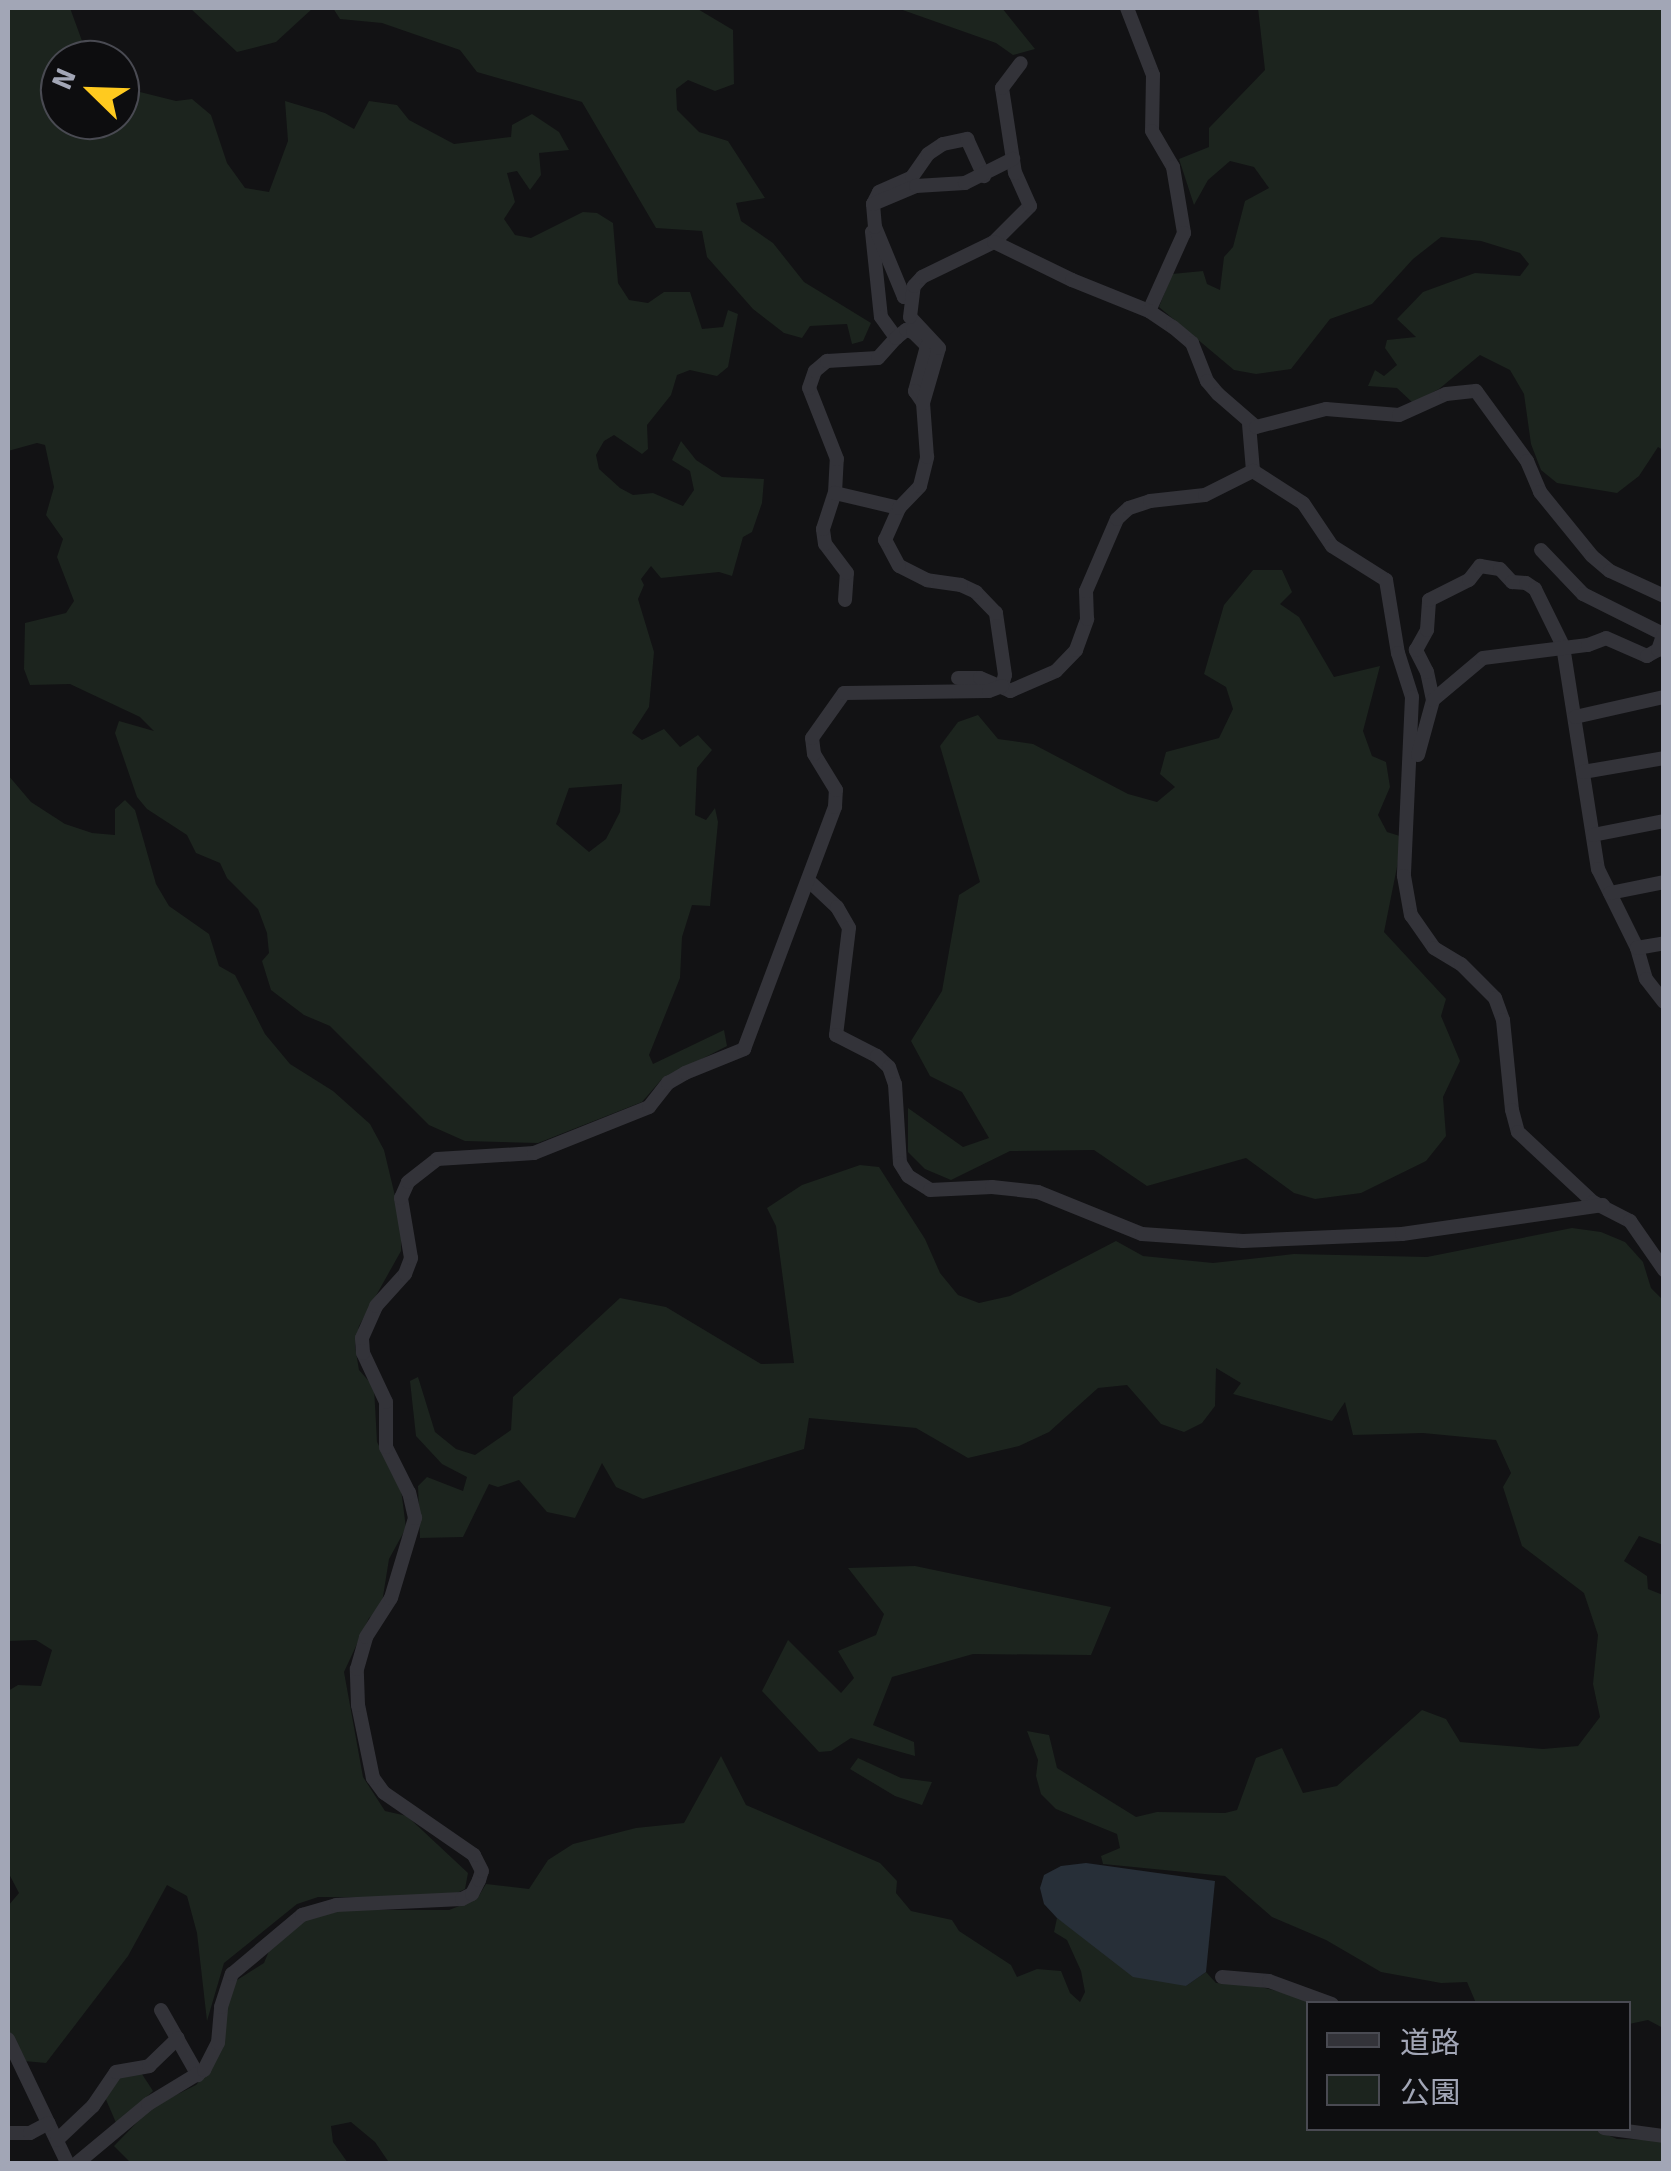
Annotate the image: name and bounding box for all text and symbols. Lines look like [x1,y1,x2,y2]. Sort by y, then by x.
north arrow [40,40,140,140]
text: N [45,63,84,95]
legend [1306,2001,1631,2131]
text: 道路 [1400,2025,1460,2062]
text: 公園 [1400,2075,1460,2112]

